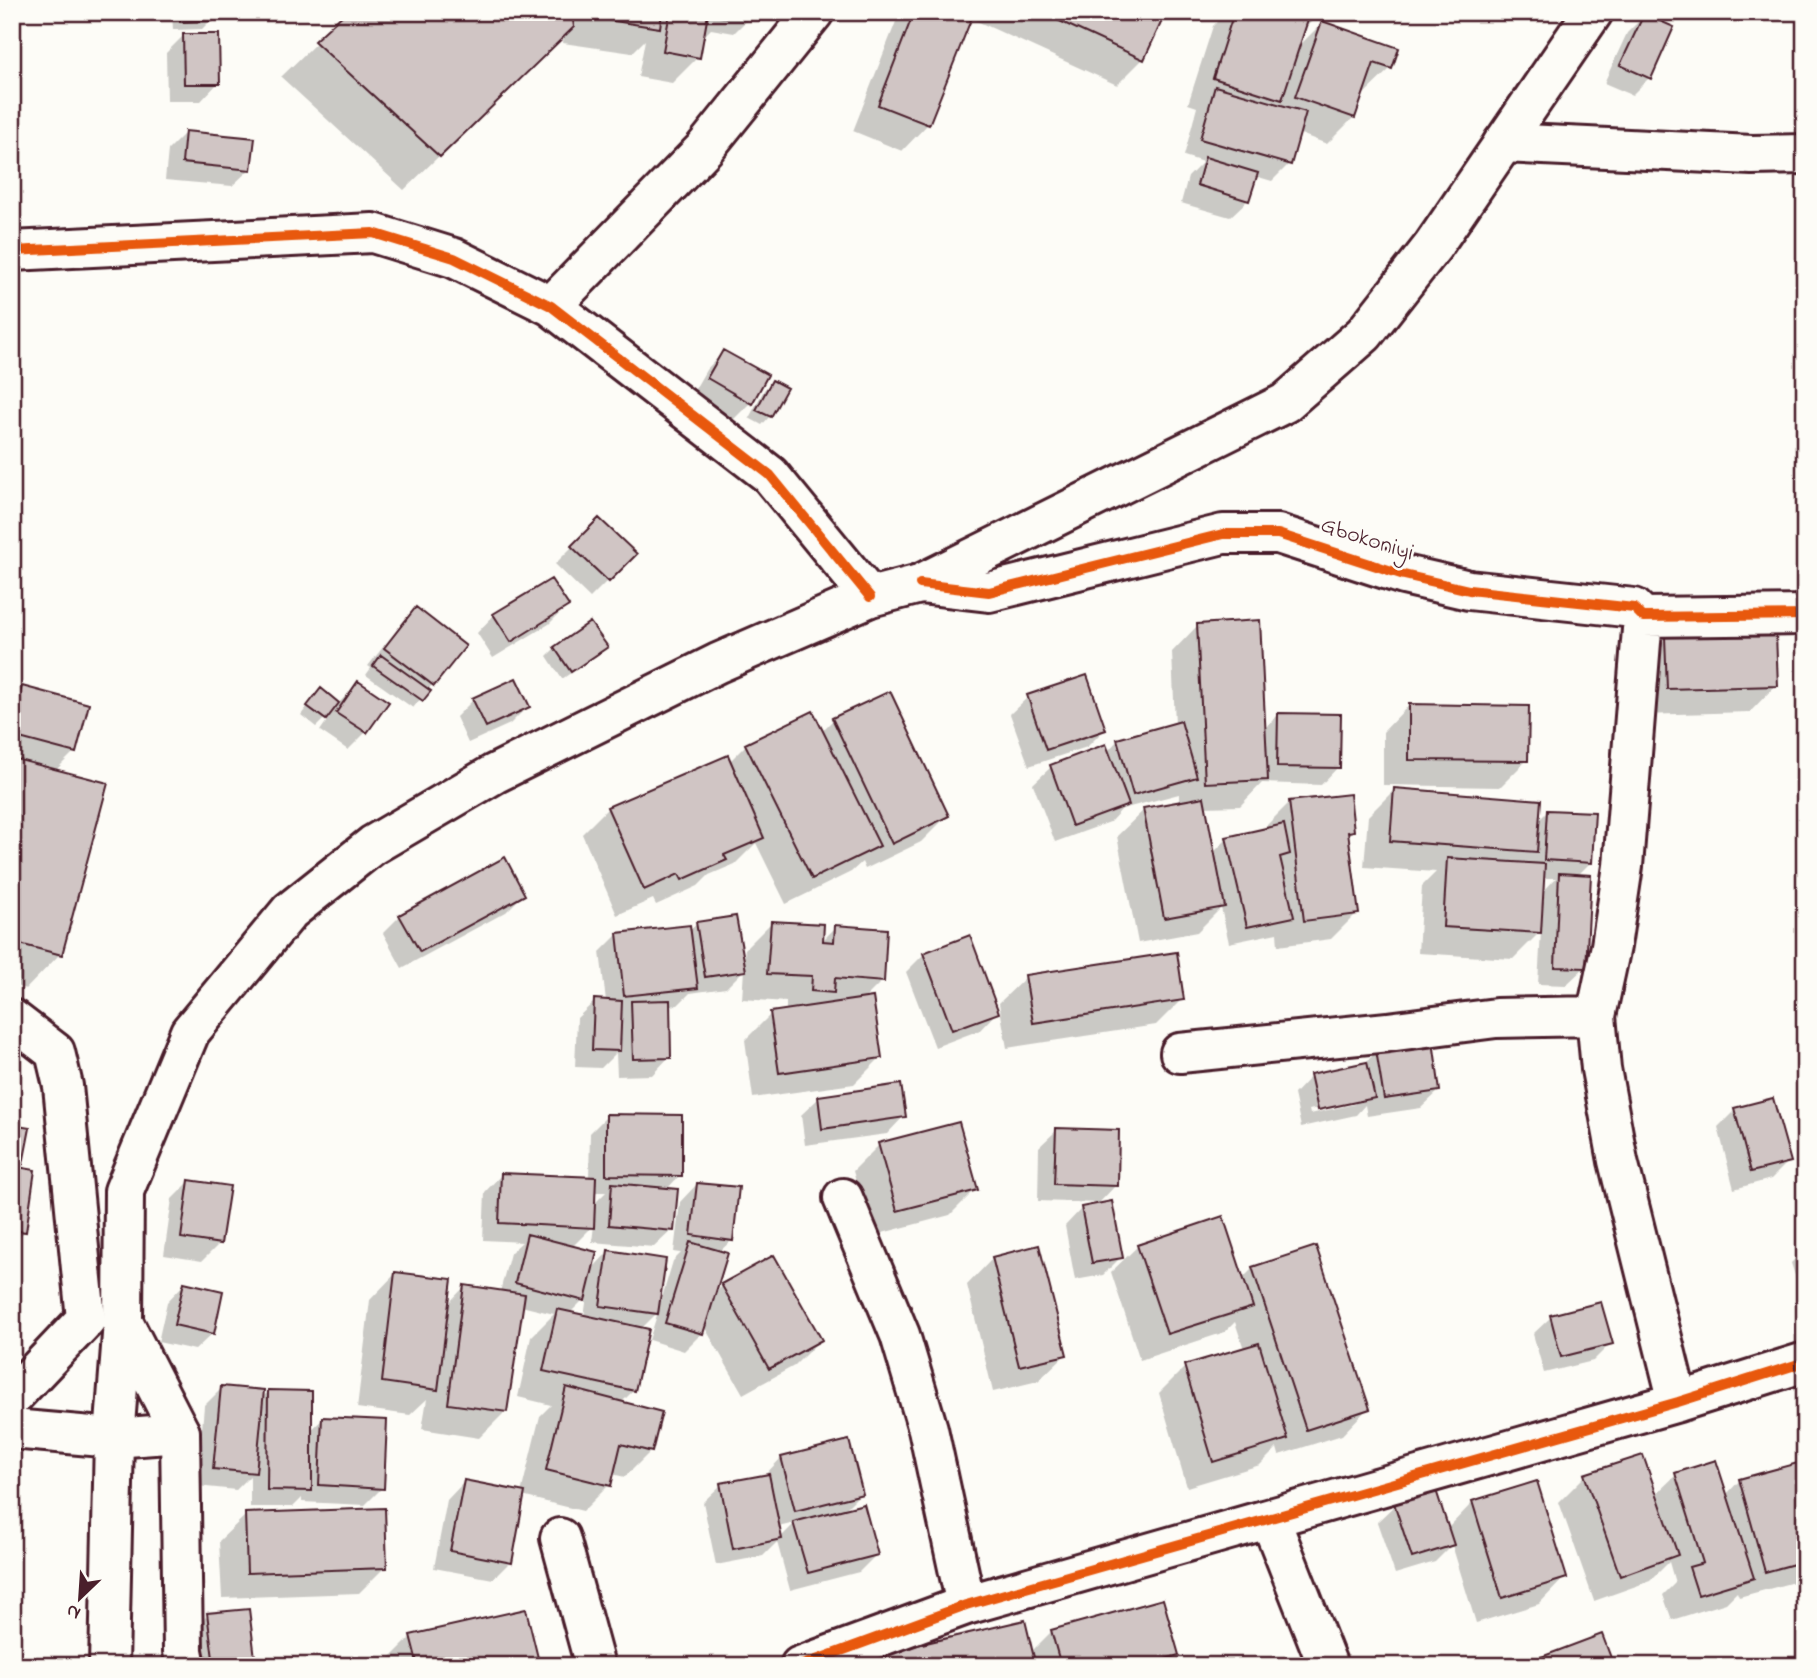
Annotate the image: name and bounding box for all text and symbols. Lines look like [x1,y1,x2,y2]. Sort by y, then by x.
street label: Gbokoniyi [1315,508,1418,572]
north arrow [46,1562,116,1632]
text: N [62,1596,85,1626]

